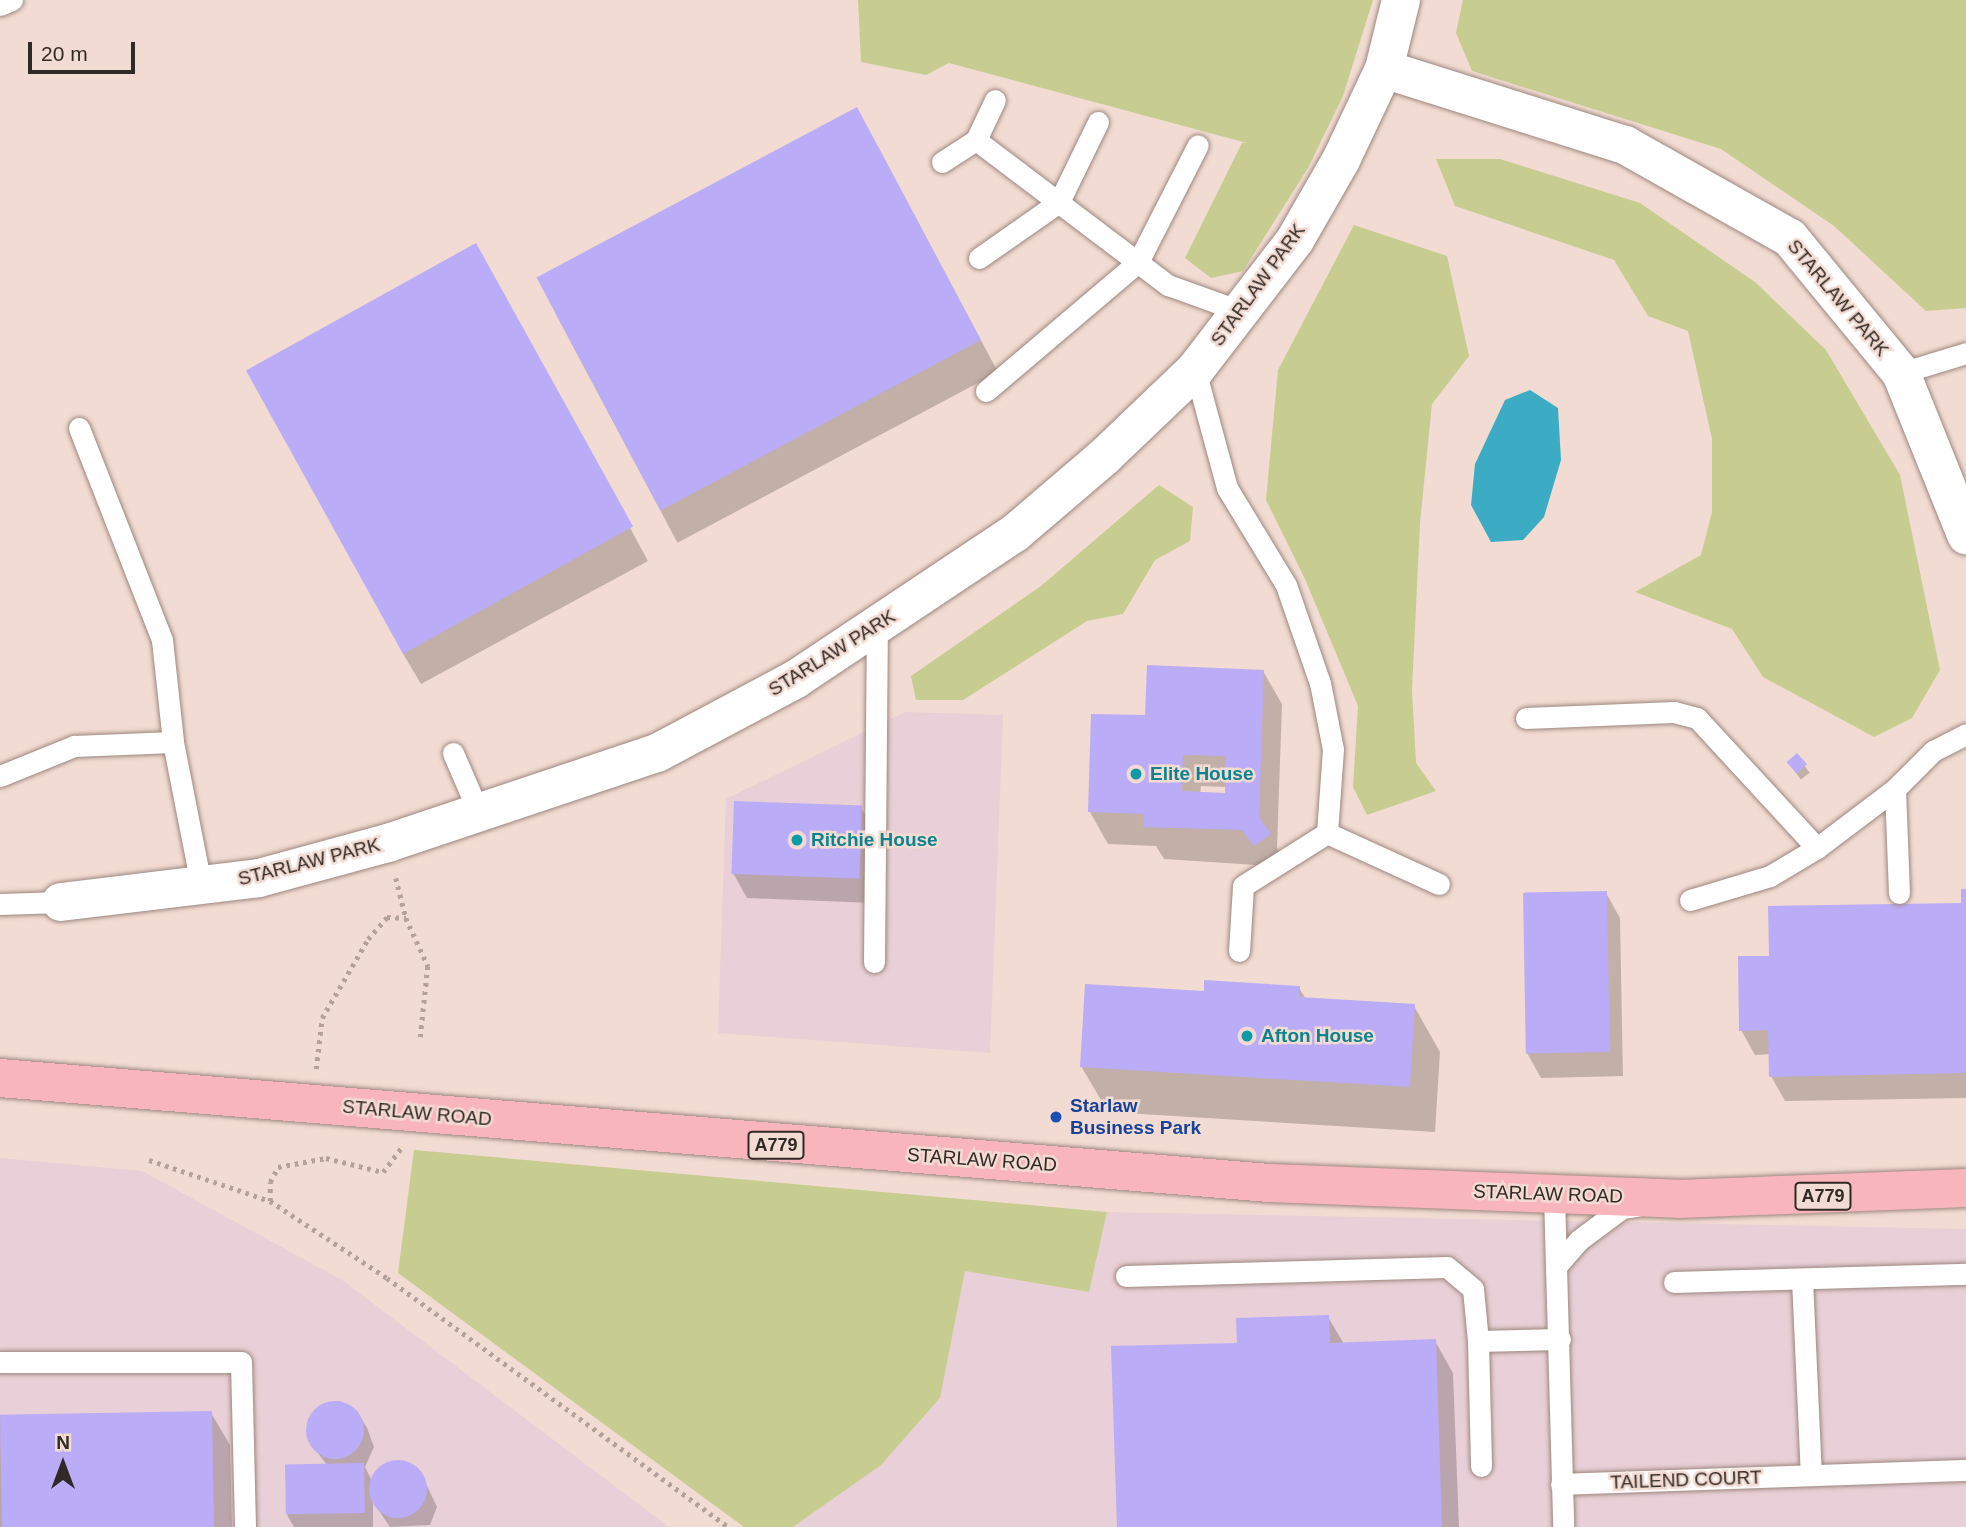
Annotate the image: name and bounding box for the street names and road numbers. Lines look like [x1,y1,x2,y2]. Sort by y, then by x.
street label: STARLAW PARK [1206,220,1310,350]
street label: STARLAW PARK [1783,235,1893,361]
street label: STARLAW PARK [764,605,900,701]
street label: STARLAW PARK [236,833,382,891]
street label: STARLAW ROAD [341,1095,493,1131]
road number: A779 [746,1130,806,1160]
street label: STARLAW ROAD [906,1143,1058,1177]
street label: STARLAW ROAD [1473,1180,1623,1208]
road number: A779 [1793,1182,1853,1210]
street label: TAILEND COURT [1610,1466,1762,1494]

